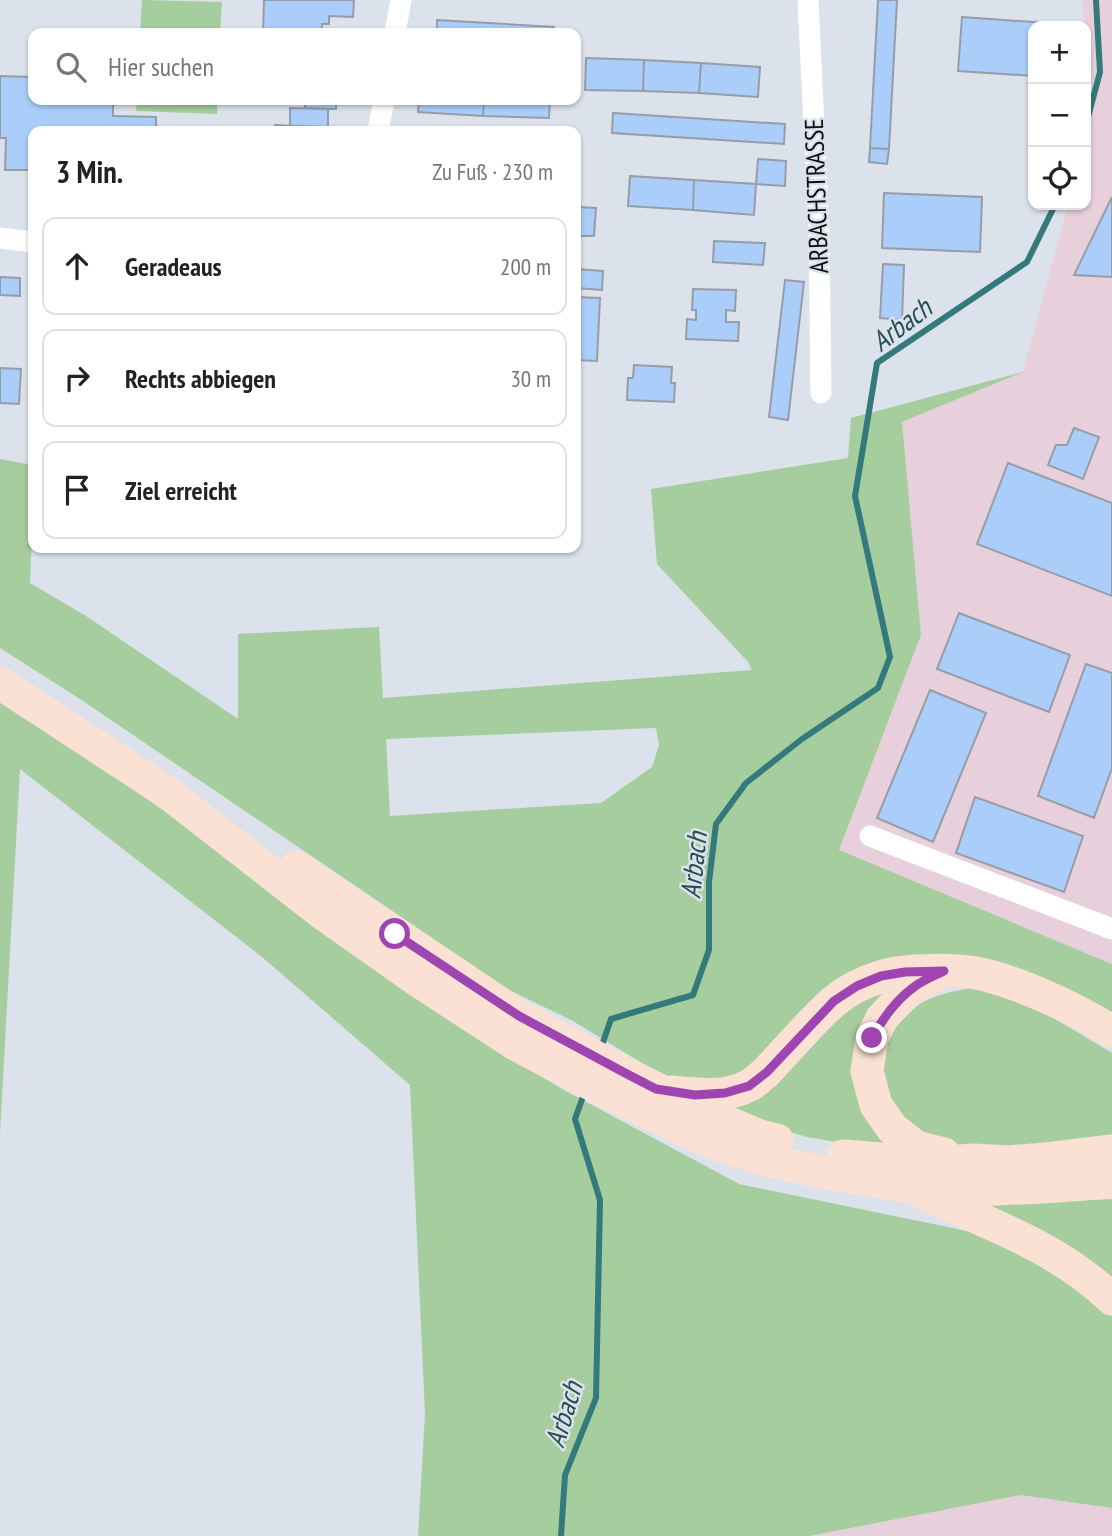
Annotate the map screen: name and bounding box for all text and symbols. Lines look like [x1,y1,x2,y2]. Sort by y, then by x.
map controls [1028,21,1091,210]
button: + [1028,21,1091,84]
search box [28,28,581,105]
icon: search [52,48,90,86]
text: Hier suchen [108,50,214,83]
button: − [1028,84,1091,147]
street label: ARBACHSTRASSE [797,118,835,274]
button: locate [1028,147,1091,210]
text: 3 Min. [56,152,123,191]
text: Zu Fuß · 230 m [432,157,553,186]
icon: ahead [58,247,96,285]
text: Geradeaus [125,250,222,283]
text: 200 m [500,252,551,281]
water label: Arbach [863,288,940,359]
icon: right [58,359,96,397]
text: Rechts abbiegen [125,362,276,395]
text: 30 m [510,364,551,393]
icon: arrive [58,471,96,509]
text: Ziel erreicht [125,474,237,507]
water label: Arbach [671,828,715,900]
route start [379,918,410,949]
route end [856,1022,887,1053]
water label: Arbach [536,1375,591,1451]

